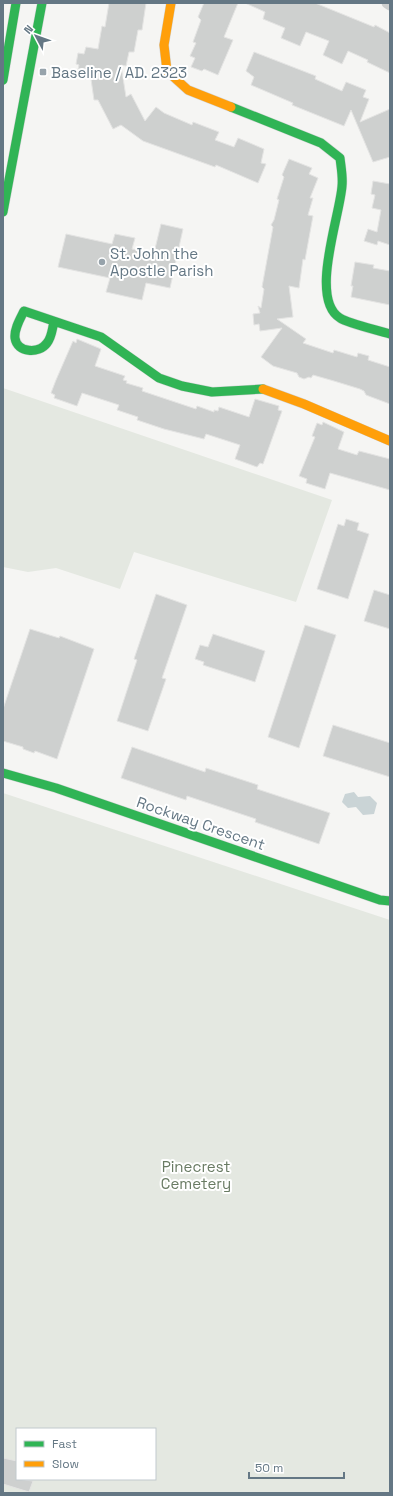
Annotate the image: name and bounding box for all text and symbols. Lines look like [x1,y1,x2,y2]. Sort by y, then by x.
north arrow [16,16,56,56]
text: N [21,22,36,37]
place label: Baseline / AD. 2323 [51,63,187,82]
marker: Baseline / AD. 2323 [38,67,48,77]
place label: St. John the Apostle Parish [110,244,213,280]
marker: St. John the Apostle Parish [97,257,107,267]
street label: Rockway Crescent [134,792,268,854]
park label: Pinecrest Cemetery [161,1157,231,1193]
legend [16,1428,156,1480]
text: Fast [52,1436,77,1452]
scale bar [249,1454,344,1480]
text: Slow [52,1456,79,1472]
text: 50 m [255,1460,283,1476]

